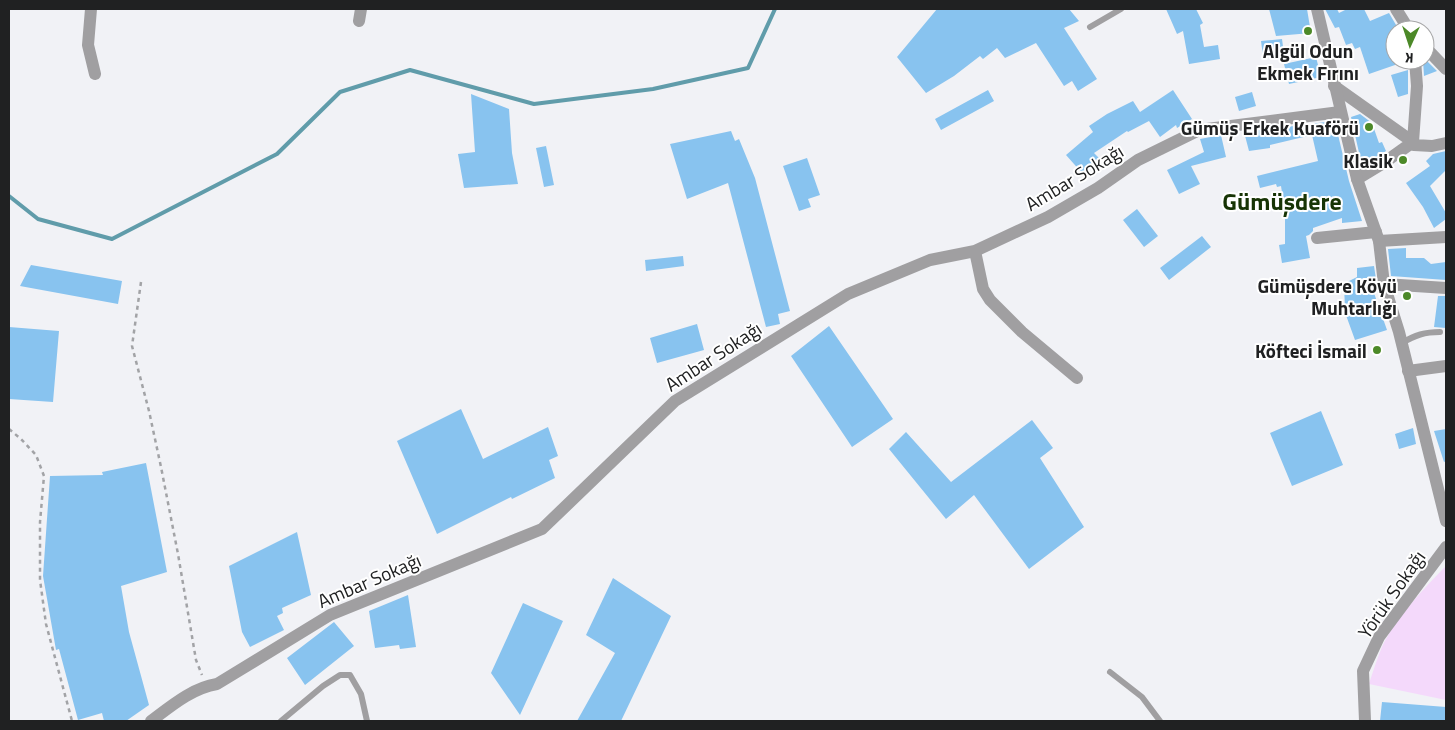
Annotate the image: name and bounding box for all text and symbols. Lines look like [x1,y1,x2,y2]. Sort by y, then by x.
north arrow [1385,20,1435,70]
marker: Algül Odun Ekmek Fırını [1302,25,1314,37]
place label: Algül Odun Ekmek Fırını [1257,36,1359,87]
text: K [1404,48,1414,69]
place label: Gümüş Erkek Kuaförü [1181,113,1359,142]
marker: Gümüş Erkek Kuaförü [1363,121,1375,133]
street label: Ambar Sokağı [1019,136,1129,218]
place label: Klasik [1343,146,1393,175]
marker: Klasik [1397,154,1409,166]
district label: Gümüşdere [1222,183,1342,219]
place label: Gümüşdere Köyü Muhtarlığı [1258,271,1397,322]
marker: Gümüşdere Köyü Muhtarlığı [1401,290,1413,302]
street label: Ambar Sokağı [659,314,767,398]
place label: Köfteci İsmail [1255,336,1367,365]
marker: Köfteci İsmail [1371,344,1383,356]
street label: Yörük Sokağı [1350,544,1432,644]
street label: Ambar Sokağı [313,545,425,615]

